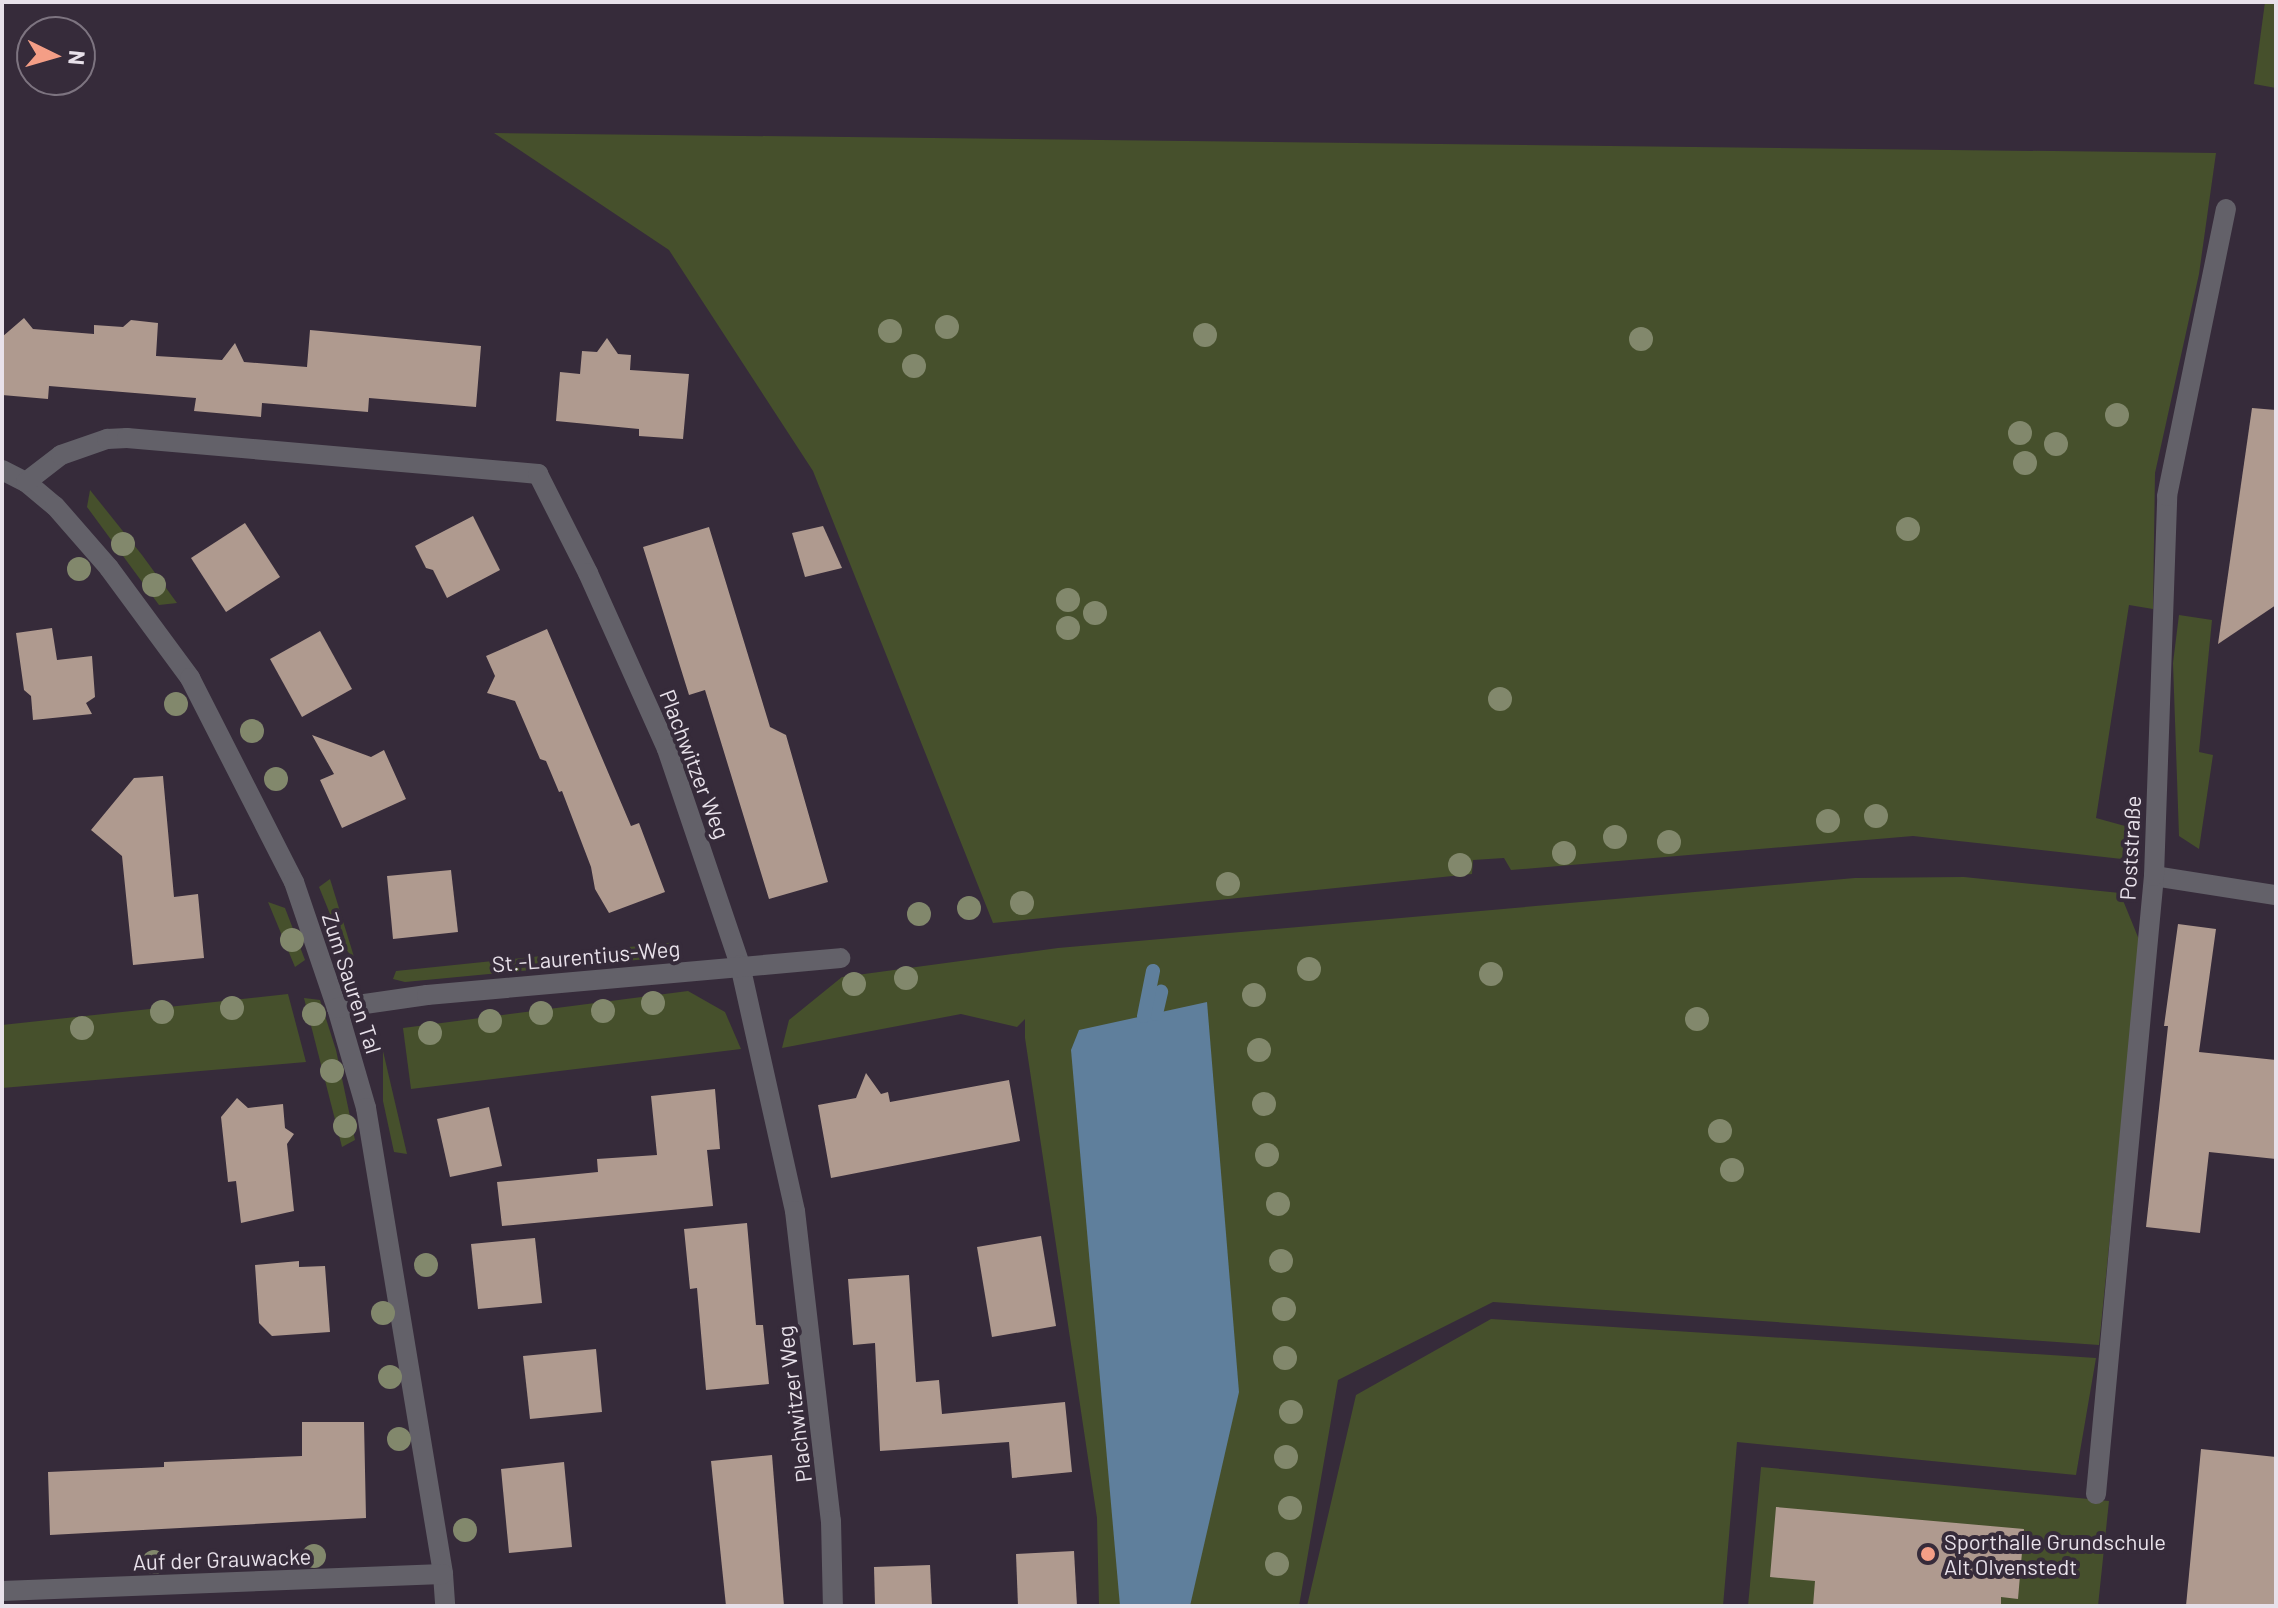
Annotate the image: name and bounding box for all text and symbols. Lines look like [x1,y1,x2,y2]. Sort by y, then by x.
north arrow [16,16,96,96]
text: N [64,49,92,66]
street label: Plachwitzer Weg [654,686,736,842]
street label: Poststraße [2114,795,2146,901]
street label: Zum Sauren Tal [317,909,387,1057]
street label: St.-Laurentius-Weg [491,935,681,977]
street label: Plachwitzer Weg [771,1324,817,1484]
place label: Sporthalle Grundschule Alt Olvenstedt [1944,1528,2166,1580]
street label: Auf der Grauwacke [132,1543,312,1575]
marker: Sporthalle Grundschule Alt Olvenstedt [1919,1545,1937,1563]

